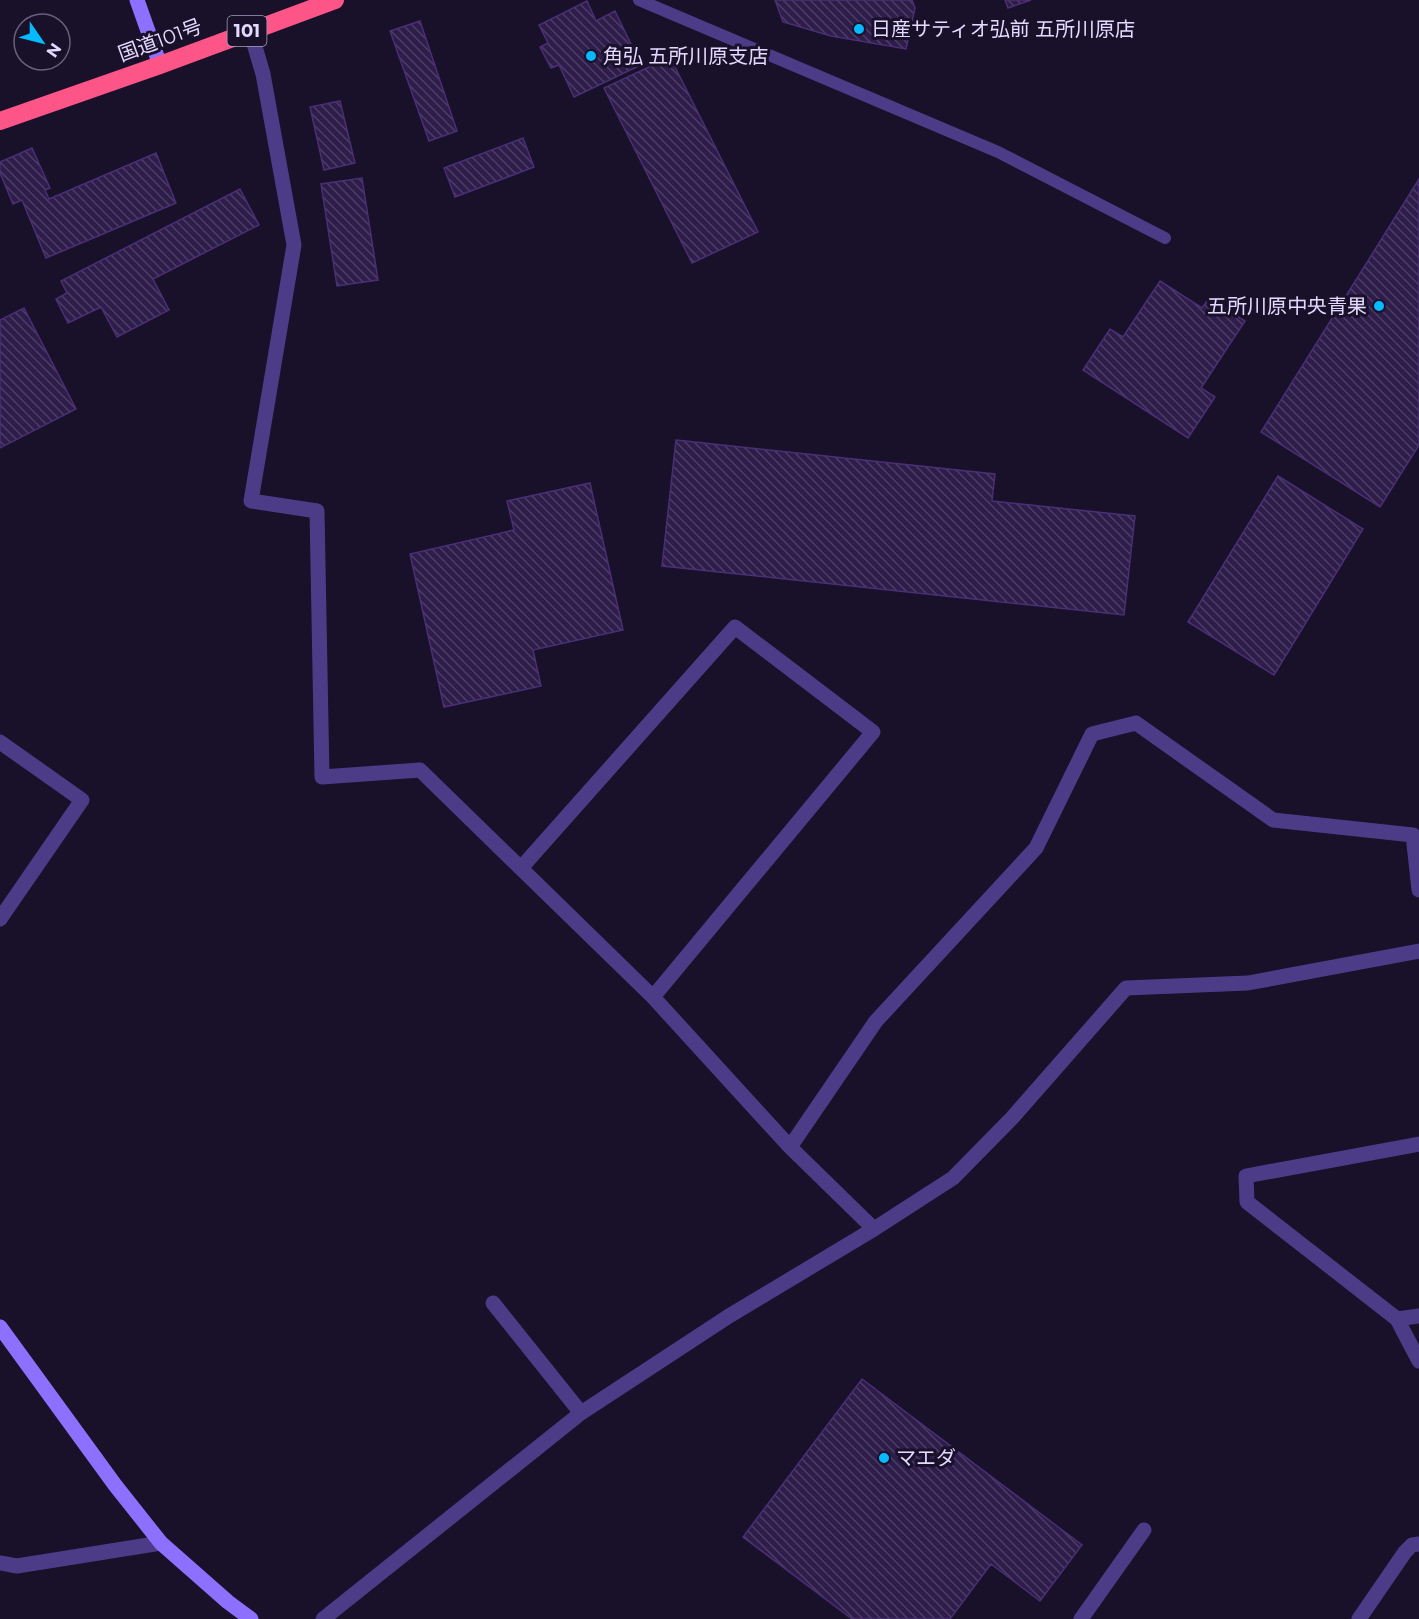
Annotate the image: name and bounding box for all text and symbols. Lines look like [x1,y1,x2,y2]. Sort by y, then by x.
north arrow [12,12,72,72]
street label: 国道101号 [115,14,205,66]
road number: 101 [228,16,266,46]
place label: 日産サティオ弘前 五所川原店 [871,17,1135,41]
marker: 日産サティオ弘前 五所川原店 [852,22,866,36]
text: N [42,40,65,61]
place label: 角弘 五所川原支店 [603,44,768,68]
marker: 角弘 五所川原支店 [584,49,598,63]
place label: 五所川原中央青果 [1207,294,1367,318]
marker: 五所川原中央青果 [1372,299,1386,313]
place label: マエダ [896,1446,956,1470]
marker: マエダ [877,1451,891,1465]

